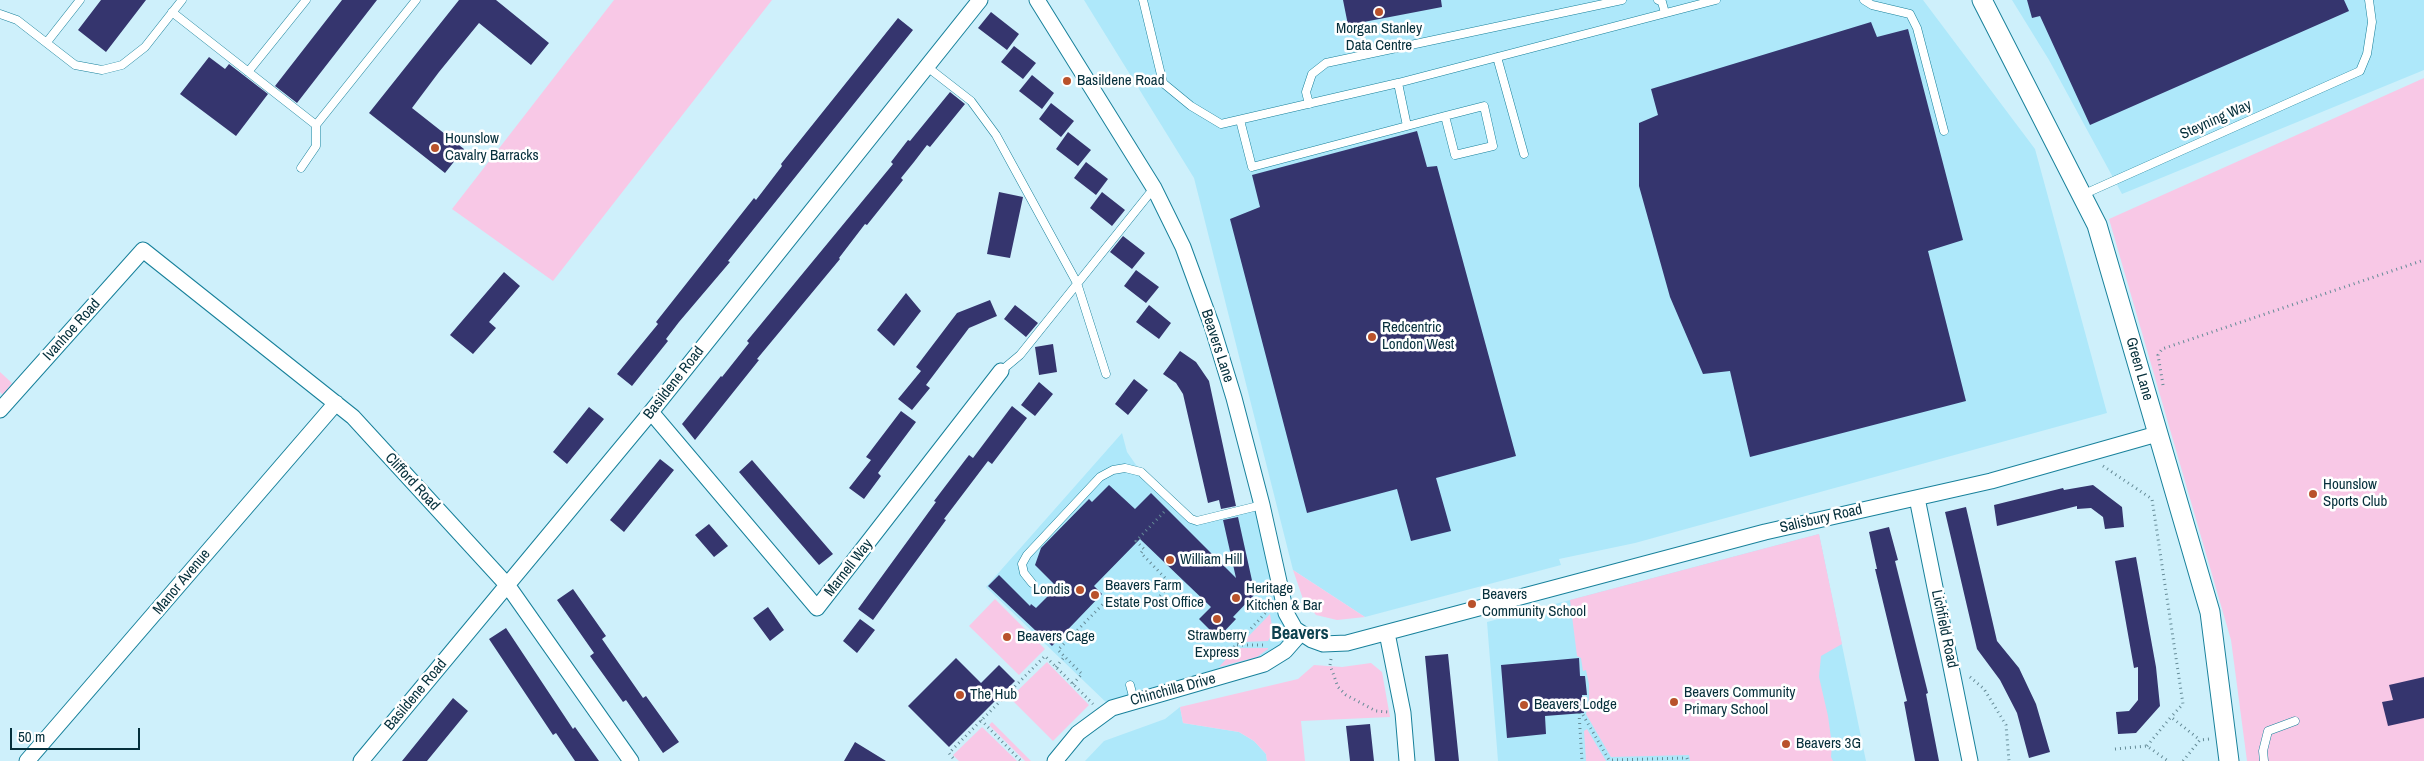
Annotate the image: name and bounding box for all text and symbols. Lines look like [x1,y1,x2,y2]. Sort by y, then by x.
marker: Morgan Stanley Data Centre [1373,6,1385,18]
place label: Morgan Stanley Data Centre [1336,20,1422,55]
place label: Basildene Road [1077,72,1165,90]
marker: Basildene Road [1061,75,1073,87]
street label: Steyning Way [2178,96,2254,144]
place label: Hounslow Cavalry Barracks [445,130,539,165]
marker: Hounslow Cavalry Barracks [429,142,441,154]
street label: Ivanhoe Road [40,296,104,364]
street label: Beavers Lane [1197,307,1237,385]
place label: Redcentric London West [1382,319,1454,354]
marker: Redcentric London West [1366,331,1378,343]
street label: Green Lane [2121,335,2157,403]
street label: Basildene Road [640,343,708,423]
street label: Clifford Road [381,449,443,515]
place label: Hounslow Sports Club [2323,476,2387,511]
marker: Hounslow Sports Club [2307,488,2319,500]
street label: Salisbury Road [1778,501,1864,537]
street label: Marnell Way [821,536,877,600]
street label: Manor Avenue [149,546,215,618]
place label: William Hill [1180,551,1242,569]
marker: William Hill [1164,554,1176,566]
place label: Beavers Farm Estate Post Office [1105,577,1204,612]
place label: Heritage Kitchen & Bar [1246,580,1322,615]
place label: Londis [1033,581,1070,599]
marker: Londis [1074,584,1086,596]
place label: Beavers Community School [1482,586,1586,621]
street label: Lichfield Road [1927,588,1961,670]
marker: Beavers Farm Estate Post Office [1089,589,1101,601]
marker: Heritage Kitchen & Bar [1230,592,1242,604]
marker: Beavers Community School [1466,598,1478,610]
marker: Strawberry Express [1211,613,1223,625]
district label: Beavers [1271,623,1329,645]
place label: Strawberry Express [1187,627,1247,662]
place label: Beavers Cage [1017,628,1095,646]
marker: Beavers Cage [1001,631,1013,643]
street label: Basildene Road [381,656,451,734]
street label: Chinchilla Drive [1128,670,1218,710]
place label: Beavers Community Primary School [1684,684,1795,719]
place label: The Hub [970,686,1017,704]
marker: The Hub [954,689,966,701]
place label: Beavers Lodge [1534,696,1617,714]
marker: Beavers Community Primary School [1668,696,1680,708]
marker: Beavers Lodge [1518,699,1530,711]
scale bar [12,718,142,750]
text: 50 m [18,726,45,747]
place label: Beavers 3G [1796,735,1861,753]
marker: Beavers 3G [1780,738,1792,750]

